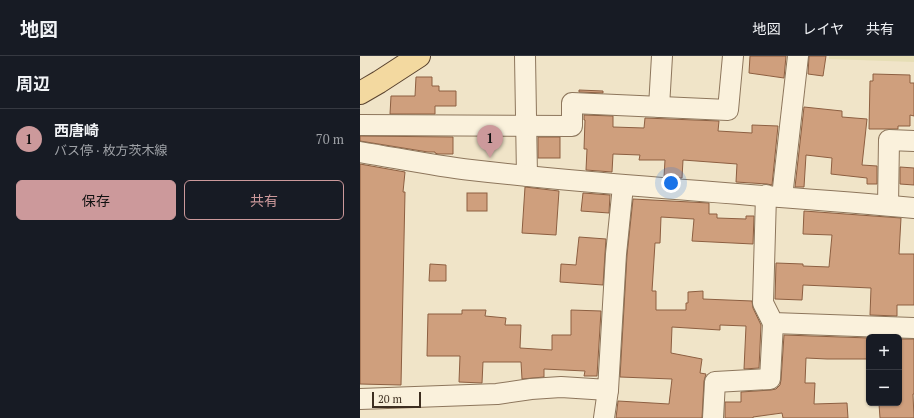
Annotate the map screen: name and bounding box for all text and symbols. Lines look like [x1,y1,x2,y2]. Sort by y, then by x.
text: 地図 [20,16,58,41]
text: 地図 [752,19,780,38]
text: レイヤ [802,19,844,38]
text: 共有 [866,19,894,38]
text: 周辺 [16,72,50,95]
text: 西唐崎 [54,120,99,140]
pin: 1 [477,125,503,158]
text: 1 [25,130,33,148]
text: 70 m [316,130,344,148]
text: バス停 · 枚方茨木線 [54,141,167,159]
your location [661,173,681,193]
button: 保存 [16,180,176,220]
button: 共有 [184,180,344,220]
map controls [866,334,902,406]
button: + [866,334,902,370]
button: − [866,370,902,406]
scale bar [372,390,421,409]
text: 20 m [378,392,402,406]

